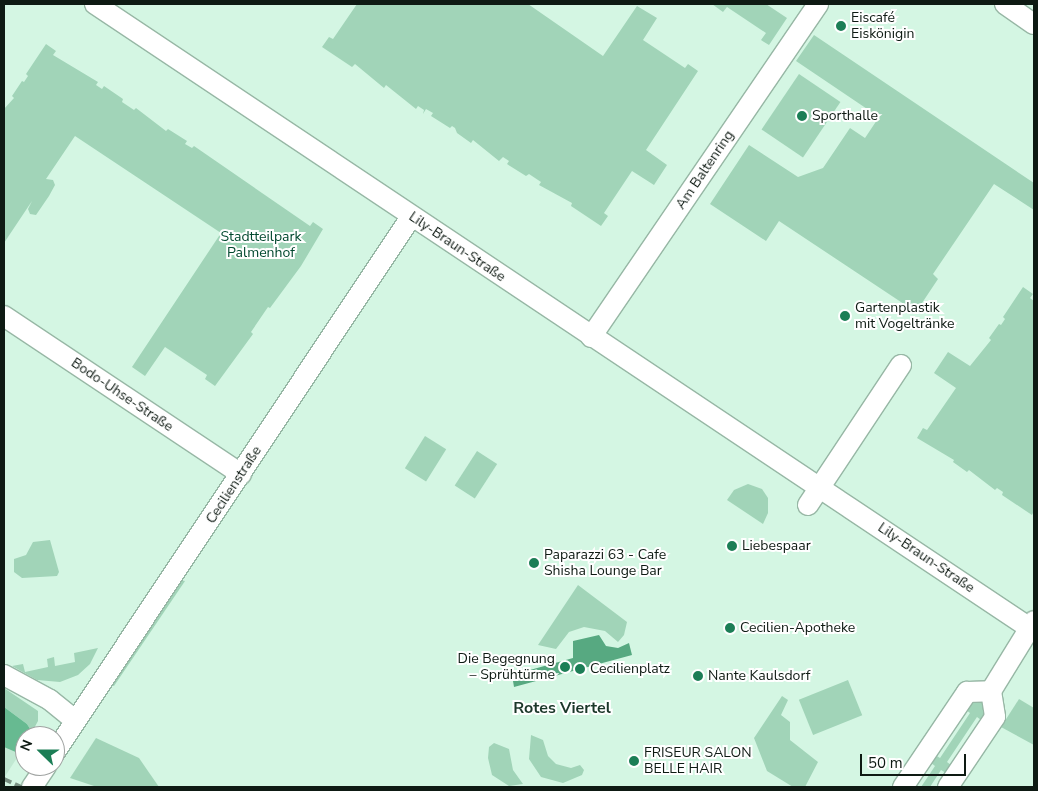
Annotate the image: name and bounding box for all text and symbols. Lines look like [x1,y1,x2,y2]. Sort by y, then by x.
place label: Eiscafé Eiskönigin [851,10,914,42]
marker: Eiscafé Eiskönigin [835,20,847,32]
place label: Sporthalle [812,108,878,124]
marker: Sporthalle [796,110,808,122]
street label: Am Baltenring [672,127,738,213]
street label: Lily-Braun-Straße [406,208,508,286]
park label: Stadtteilpark Palmenhof [220,229,302,262]
place label: Gartenplastik mit Vogeltränke [855,300,954,332]
marker: Gartenplastik mit Vogeltränke [839,310,851,322]
street label: Bodo-Uhse-Straße [68,355,176,435]
street label: Cecilienstraße [203,443,265,527]
street label: Lily-Braun-Straße [875,519,977,597]
place label: Liebespaar [742,538,811,554]
marker: Liebespaar [726,540,738,552]
place label: Paparazzi 63 - Cafe Shisha Lounge Bar [544,547,666,580]
marker: Paparazzi 63 - Cafe Shisha Lounge Bar [528,557,540,569]
place label: Cecilien-Apotheke [740,620,855,636]
marker: Cecilien-Apotheke [724,622,736,634]
place label: Die Begegnung – Sprühtürme [458,651,555,684]
marker: Die Begegnung – Sprühtürme [559,661,571,673]
place label: Cecilienplatz [590,661,670,677]
marker: Cecilienplatz [574,663,586,675]
place label: Nante Kaulsdorf [708,668,810,684]
marker: Nante Kaulsdorf [692,670,704,682]
district label: Rotes Viertel [513,698,611,718]
north arrow [15,726,65,776]
text: N [16,737,37,754]
scale bar [863,744,969,776]
place label: FRISEUR SALON BELLE HAIR [644,745,752,778]
text: 50 m [868,753,903,773]
marker: FRISEUR SALON BELLE HAIR [628,755,640,767]

